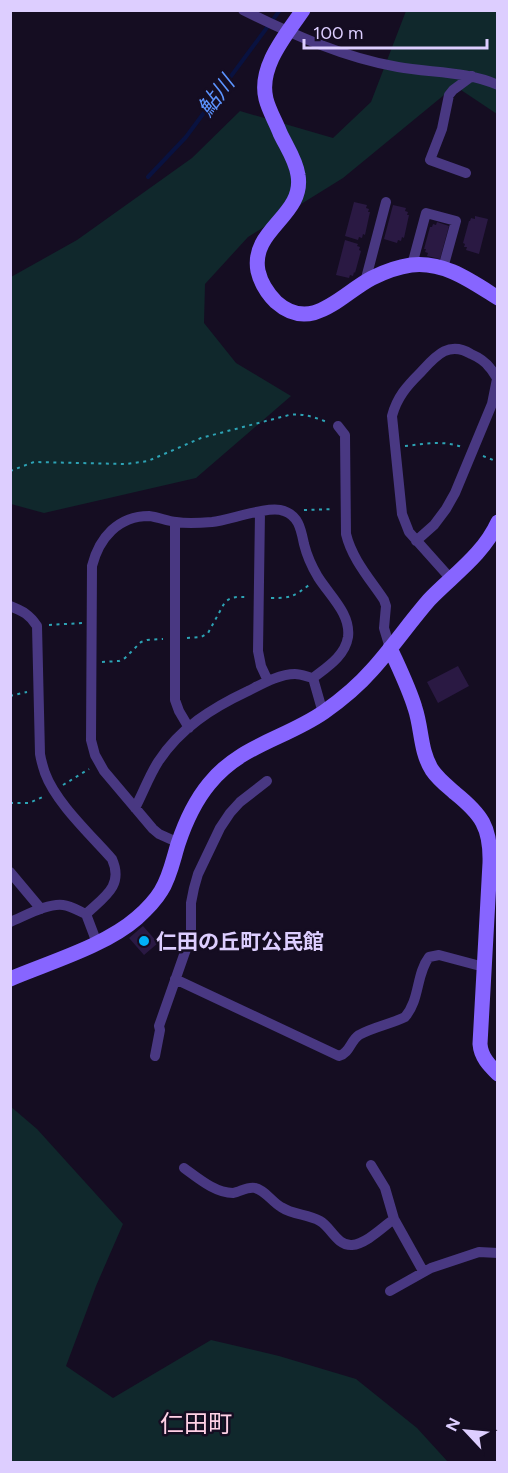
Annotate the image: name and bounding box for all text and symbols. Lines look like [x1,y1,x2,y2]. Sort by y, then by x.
scale bar [304,12,487,50]
text: 100 m [313,22,363,44]
water label: 鮎川 [192,69,241,122]
place label: 仁田の丘町公民館 [156,929,324,954]
marker: 仁田の丘町公民館 [137,934,151,948]
north arrow [436,1401,496,1461]
district label: 仁田町 [160,1409,232,1438]
text: N [442,1415,464,1434]

